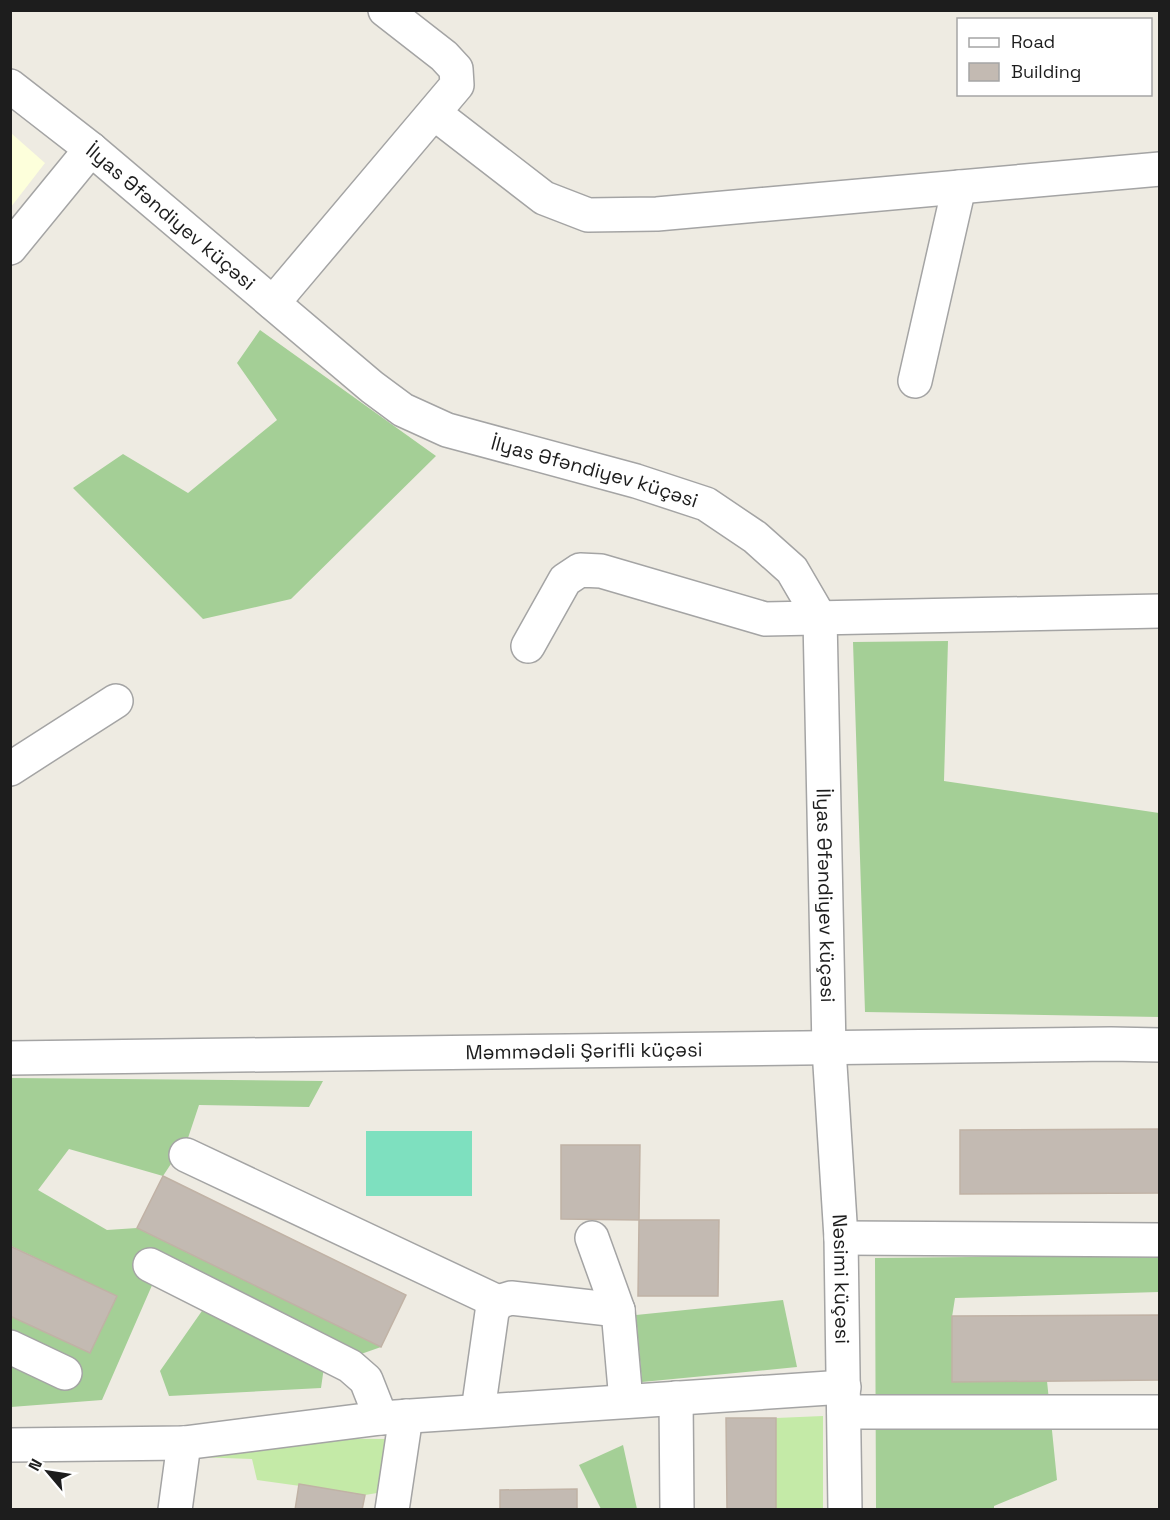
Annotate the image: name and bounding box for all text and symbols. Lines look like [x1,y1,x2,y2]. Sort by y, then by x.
legend [957,18,1152,96]
text: Road [1011,30,1055,53]
text: Building [1011,60,1081,83]
street label: İlyas Əfəndiyev küçəsi [81,137,261,296]
street label: İlyas Əfəndiyev küçəsi [488,429,701,514]
street label: İlyas Əfəndiyev küçəsi [811,788,841,1003]
street label: Məmmədəli Şərifli küçəsi [465,1036,703,1065]
street label: Nəsimi küçəsi [827,1213,856,1344]
north arrow [18,1442,78,1502]
text: N [24,1455,47,1475]

